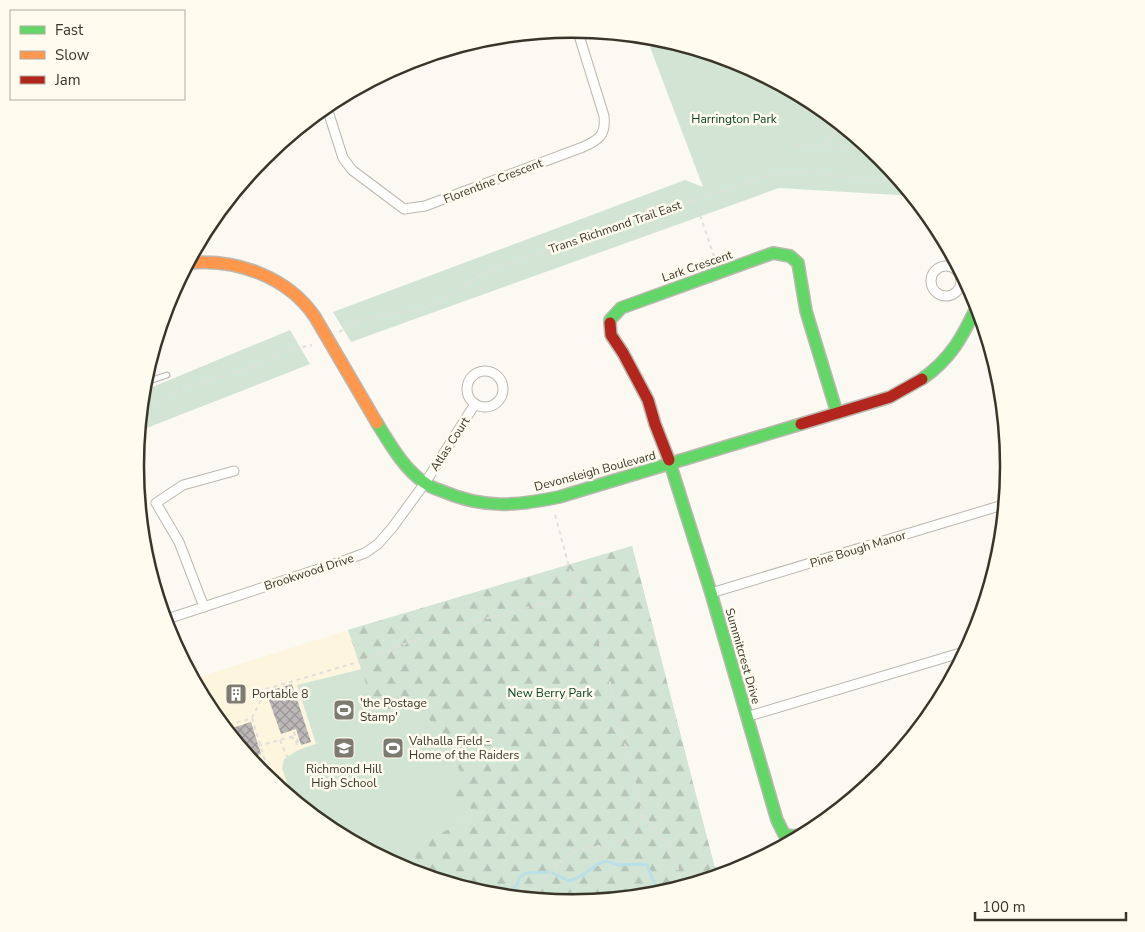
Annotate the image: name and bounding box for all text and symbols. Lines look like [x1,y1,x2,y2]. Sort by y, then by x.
legend [10,10,185,100]
text: Fast [55,20,84,40]
text: Slow [55,45,90,65]
text: Jam [54,70,81,90]
park label: Harrington Park [691,111,778,127]
street label: Florentine Crescent [441,154,545,207]
street label: Trans Richmond Trail East [547,197,684,257]
street label: Lark Crescent [660,246,735,286]
street label: Atlas Court [427,413,474,474]
street label: Devonsleigh Boulevard [533,447,657,495]
street label: Pine Bough Manor [808,527,909,571]
street label: Brookwood Drive [262,550,356,594]
street label: Summitcrest Drive [722,606,764,706]
building icon: Portable 8 [224,682,248,706]
park label: New Berry Park [507,685,594,701]
place label: Portable 8 [252,686,308,702]
place label: 'the Postage Stamp' [360,695,427,725]
sports icon: 'the Postage Stamp' [332,698,356,722]
place label: Valhalla Field - Home of the Raiders [408,733,519,763]
school or university icon: Richmond Hill High School [332,736,356,760]
sports icon: Valhalla Field - Home of the Raiders [381,736,405,760]
place label: Richmond Hill High School [306,761,382,791]
scale bar [975,890,1126,922]
text: 100 m [982,897,1026,917]

